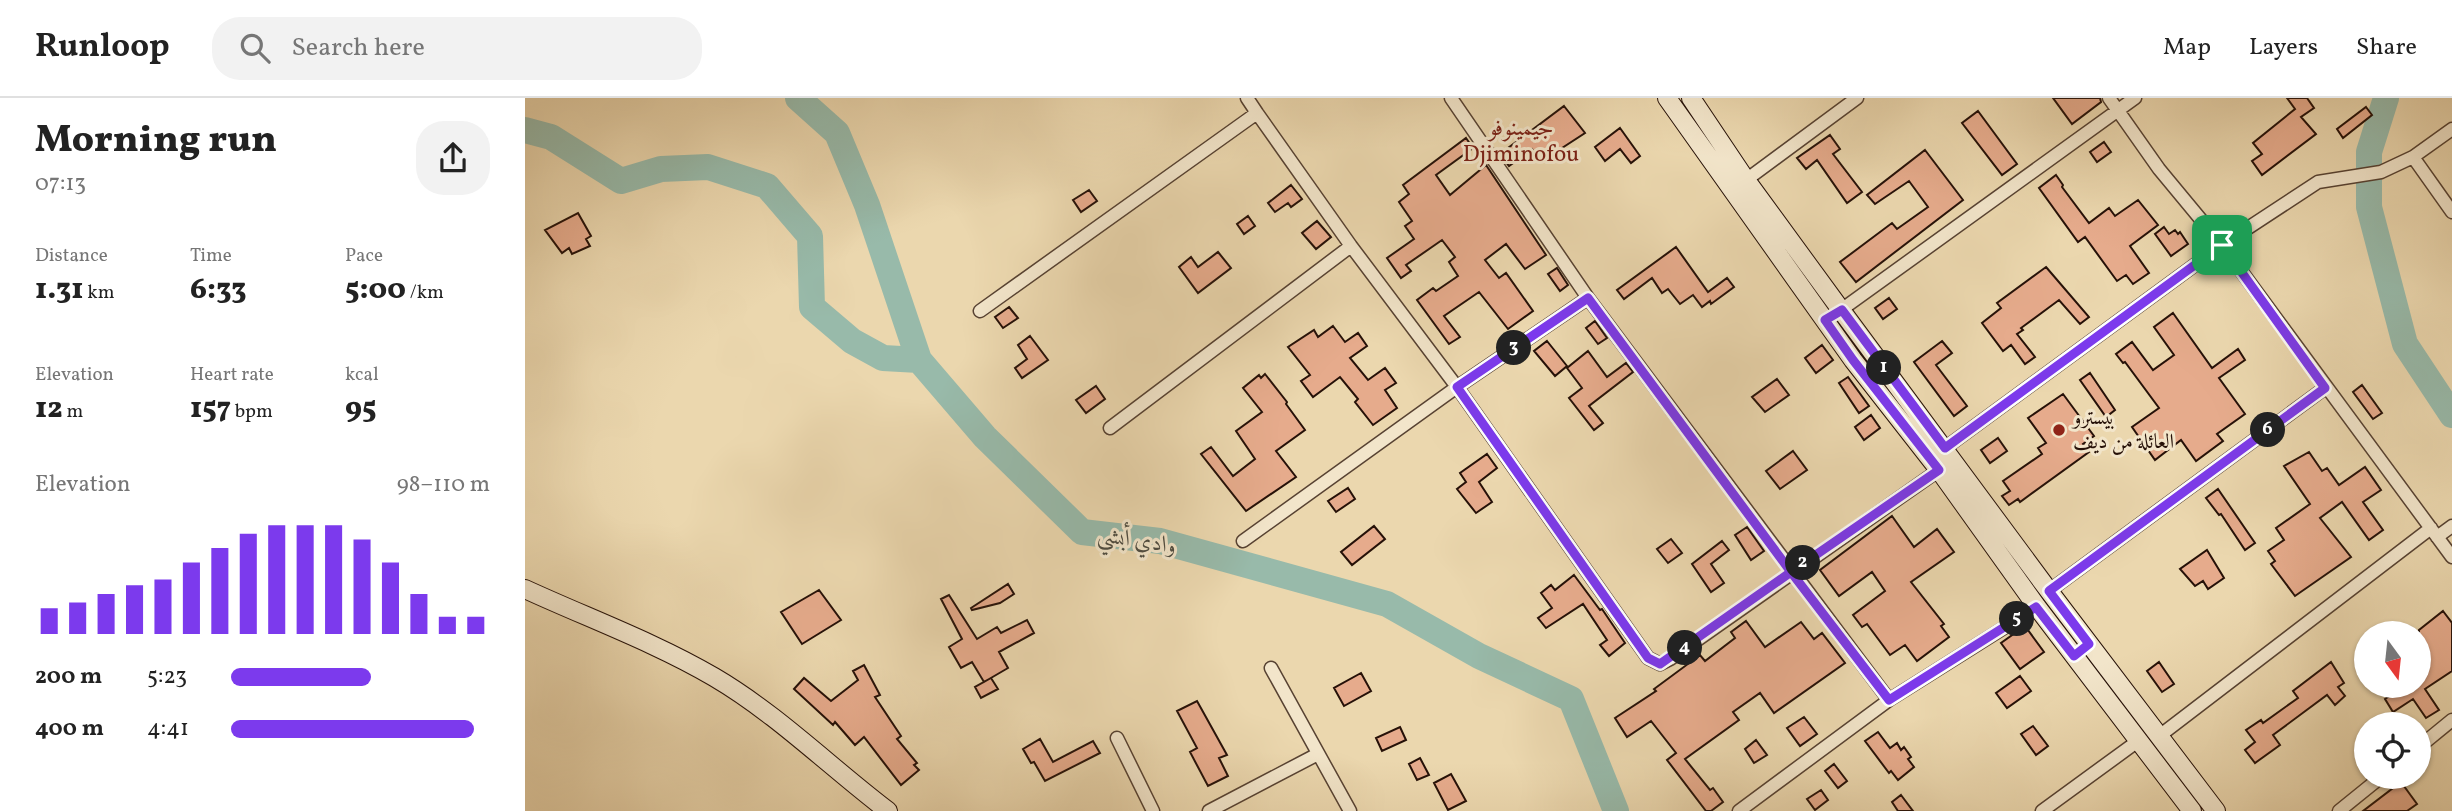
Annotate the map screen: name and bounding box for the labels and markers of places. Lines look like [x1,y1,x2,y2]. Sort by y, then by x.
pin [2192,215,2252,275]
pin: 3 [1497,330,1531,366]
pin: 1 [1867,350,1901,386]
place label: بيسترو العائلة من ديف [2071,404,2174,457]
pin: 6 [2251,412,2285,448]
marker: بيسترو العائلة من ديف [2051,422,2067,438]
pin: 2 [1785,546,1821,580]
pin: 5 [1999,602,2035,636]
pin: 4 [1667,630,1703,666]

